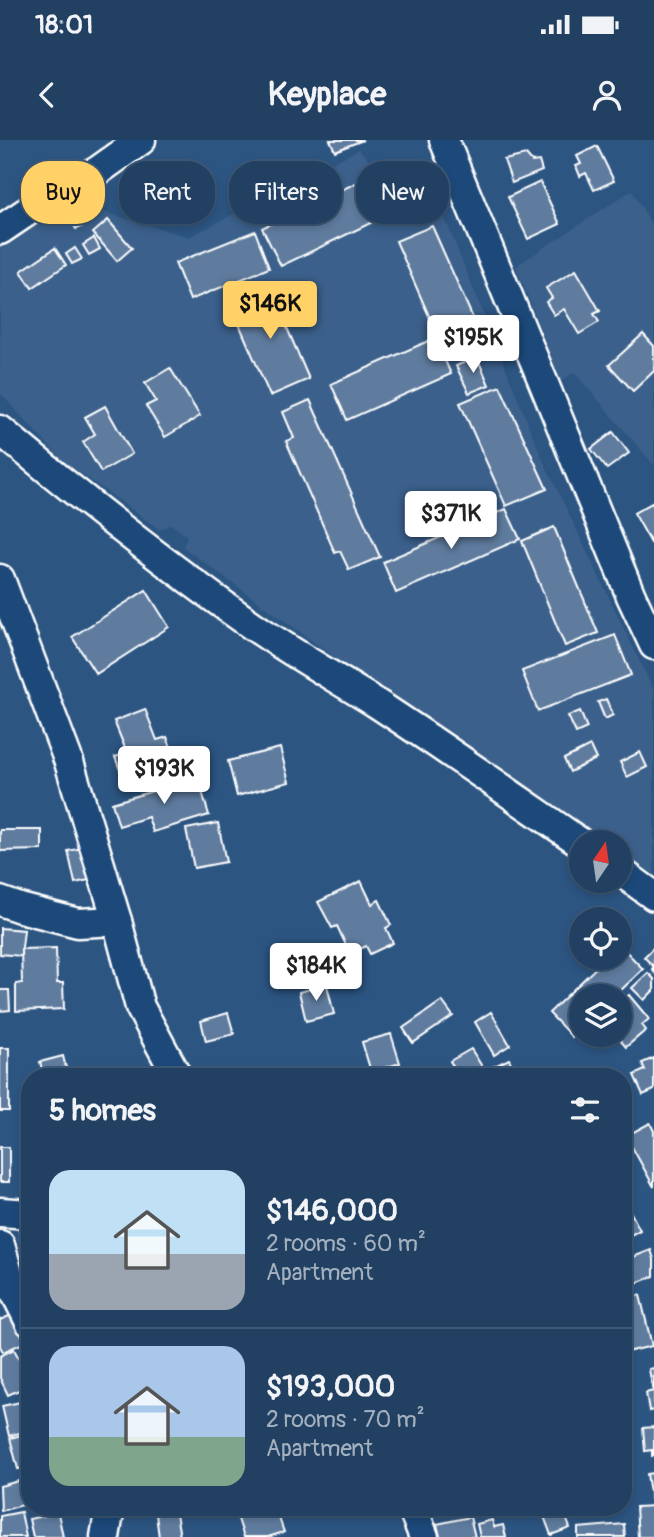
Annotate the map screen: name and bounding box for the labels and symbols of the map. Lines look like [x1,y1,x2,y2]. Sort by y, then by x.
pin: $146K [221,282,319,341]
pin: $195K [424,316,522,375]
pin: $371K [402,492,500,551]
pin: $193K [115,746,213,806]
north arrow [569,830,632,892]
pin: $184K [267,944,365,1003]

